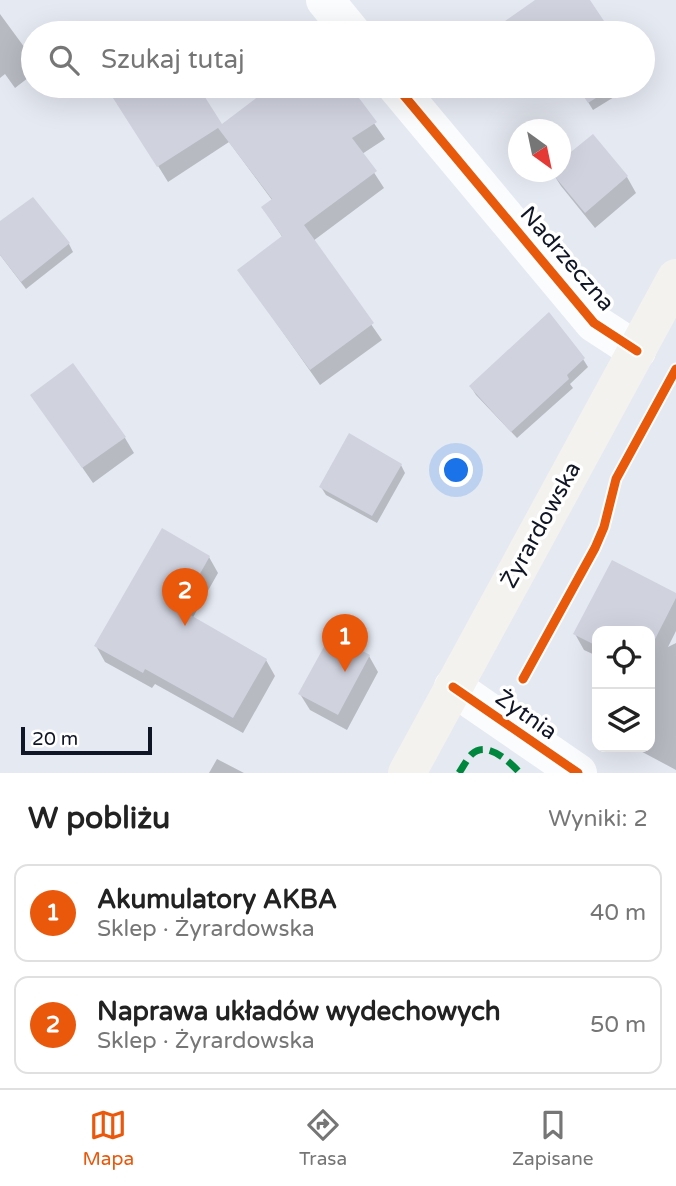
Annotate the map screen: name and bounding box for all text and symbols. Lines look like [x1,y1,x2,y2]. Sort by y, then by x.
search box [21,21,655,98]
icon: search [45,41,83,79]
text: Szukaj tutaj [101,44,245,75]
north arrow [508,119,571,182]
street label: Nadrzeczna [514,201,620,317]
your location [439,453,473,487]
street label: Żyrardowska [495,457,587,593]
pin: 2 [162,568,208,626]
pin: 1 [322,614,368,672]
map controls [592,626,655,752]
button: locate [592,626,655,689]
street label: Żytnia [490,684,562,746]
button: layers [592,689,655,752]
scale bar [21,724,152,756]
text: 20 m [32,728,78,750]
text: W pobliżu [28,800,170,837]
text: Wyniki: 2 [548,805,648,833]
text: Akumulatory AKBA [97,884,337,915]
text: 1 [46,899,60,927]
text: 40 m [590,899,646,927]
text: Sklep · Żyrardowska [97,915,315,943]
text: Naprawa układów wydechowych [97,996,501,1027]
text: 2 [46,1011,60,1039]
text: 50 m [590,1011,646,1039]
text: Sklep · Żyrardowska [97,1027,315,1055]
tab: Mapa [82,1106,134,1170]
tab: Trasa [299,1106,347,1170]
tab: Zapisane [512,1106,594,1170]

